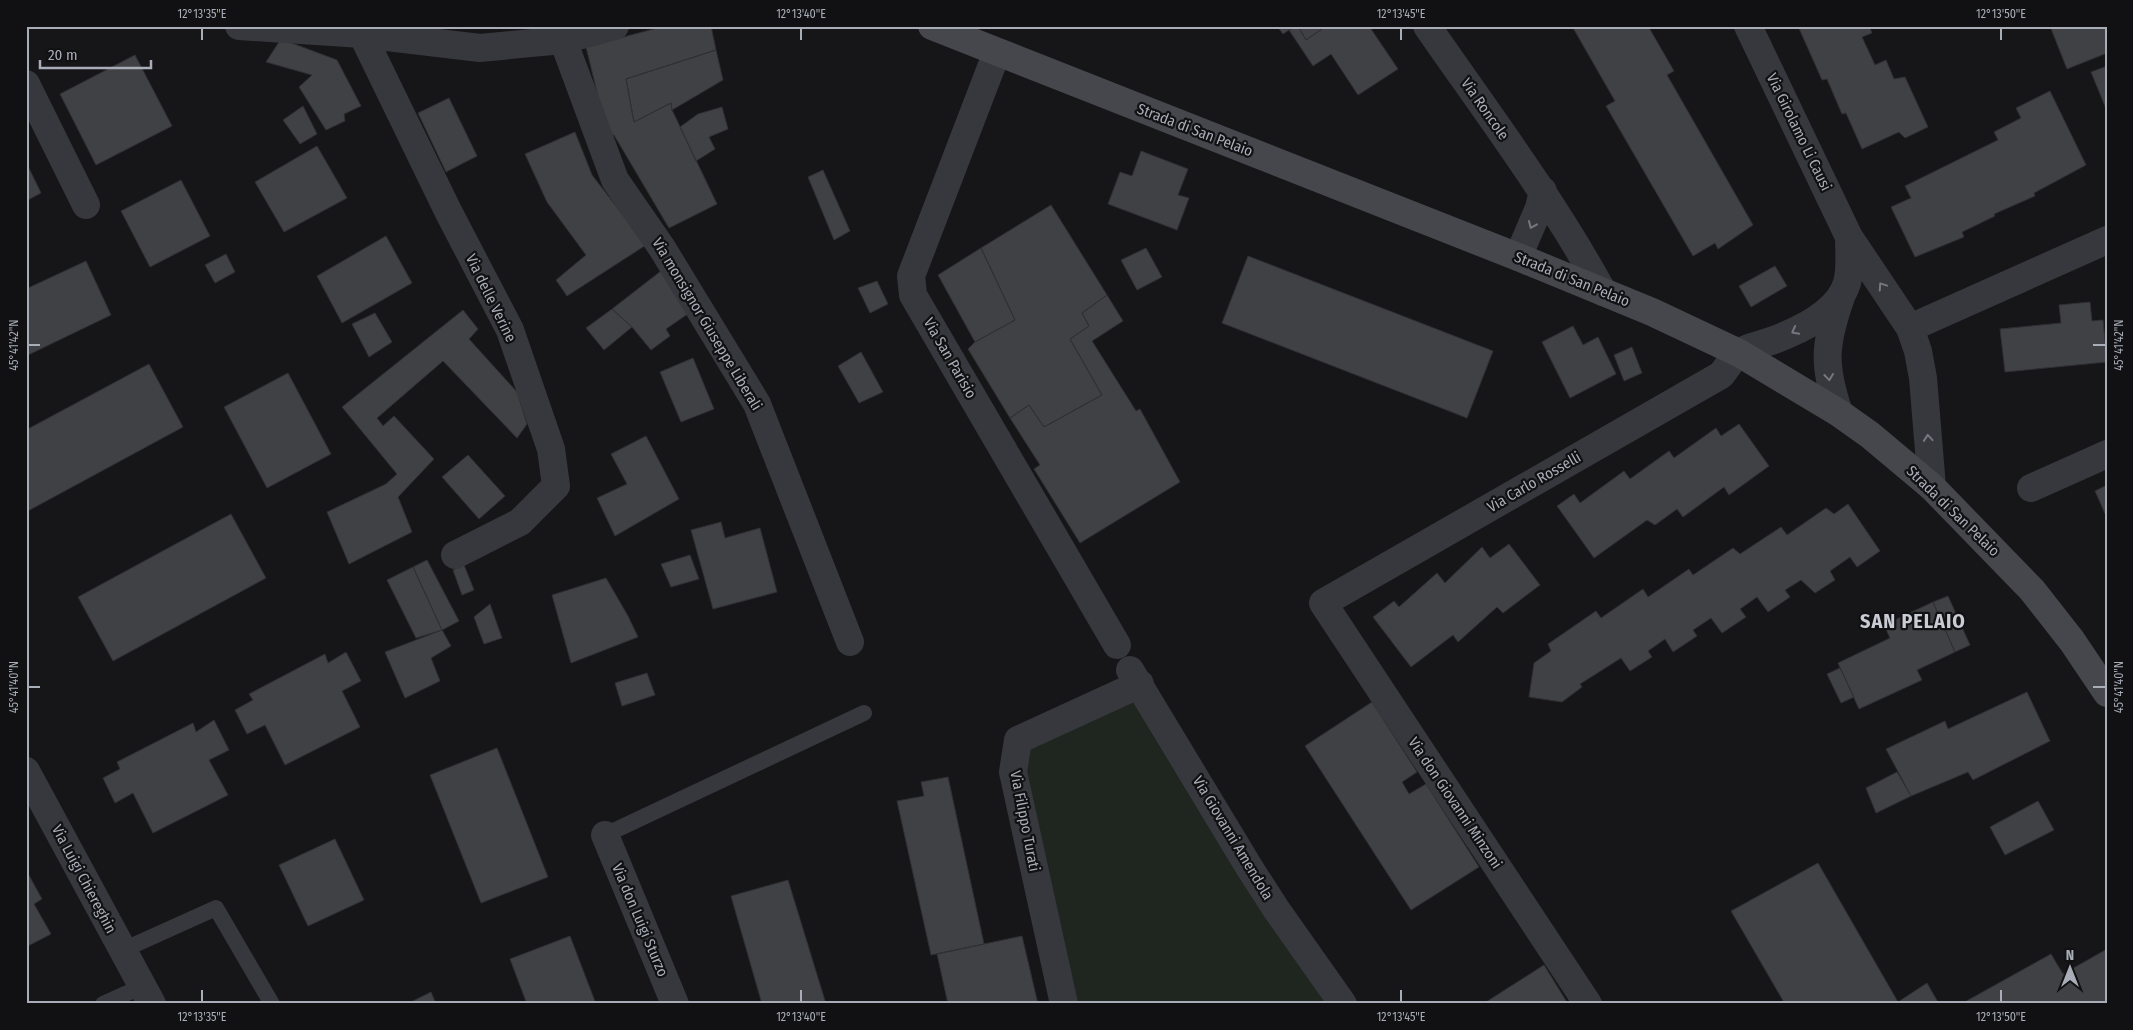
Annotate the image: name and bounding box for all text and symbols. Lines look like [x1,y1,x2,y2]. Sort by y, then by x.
text: 12°13'35"E [178,7,227,21]
text: 12°13'40"E [776,7,826,21]
text: 12°13'45"E [1377,7,1426,21]
text: 12°13'50"E [1976,7,2026,21]
scale bar [40,38,151,70]
text: 20 m [48,46,78,64]
street label: Via Girolamo Li Causi [1763,70,1835,194]
street label: Via Roncole [1457,75,1513,143]
street label: Strada di San Pelaio [1135,100,1256,160]
one-way arrow [1528,220,1539,229]
street label: Via monsignor Giuseppe Liberali [648,235,766,413]
street label: Strada di San Pelaio [1512,248,1632,310]
street label: Via delle Verine [462,251,520,345]
one-way arrow [1879,282,1888,292]
street label: Via San Parisio [920,315,980,402]
text: 45°41'42"N [7,319,21,371]
text: 45°41'42"N [2112,319,2126,371]
one-way arrow [1791,325,1800,335]
one-way arrow [1823,373,1834,381]
one-way arrow [1923,434,1934,442]
street label: Via Carlo Rosselli [1484,448,1584,516]
street label: Strada di San Pelaio [1903,462,2003,560]
district label: SAN PELAIO [1860,609,1966,633]
text: 45°41'40"N [7,661,21,713]
text: 45°41'40"N [2112,661,2126,713]
street label: Via don Giovanni Minzoni [1404,734,1506,872]
street label: Via Filippo Turati [1006,769,1044,873]
street label: Via Giovanni Amendola [1189,773,1277,903]
street label: Via Luigi Chiereghin [48,822,120,936]
street label: Via don Luigi Sturzo [608,861,672,979]
north arrow [2046,942,2096,992]
text: N [2066,947,2074,964]
text: 12°13'35"E [178,1010,227,1024]
text: 12°13'40"E [776,1010,826,1024]
text: 12°13'45"E [1377,1010,1426,1024]
text: 12°13'50"E [1976,1010,2026,1024]

